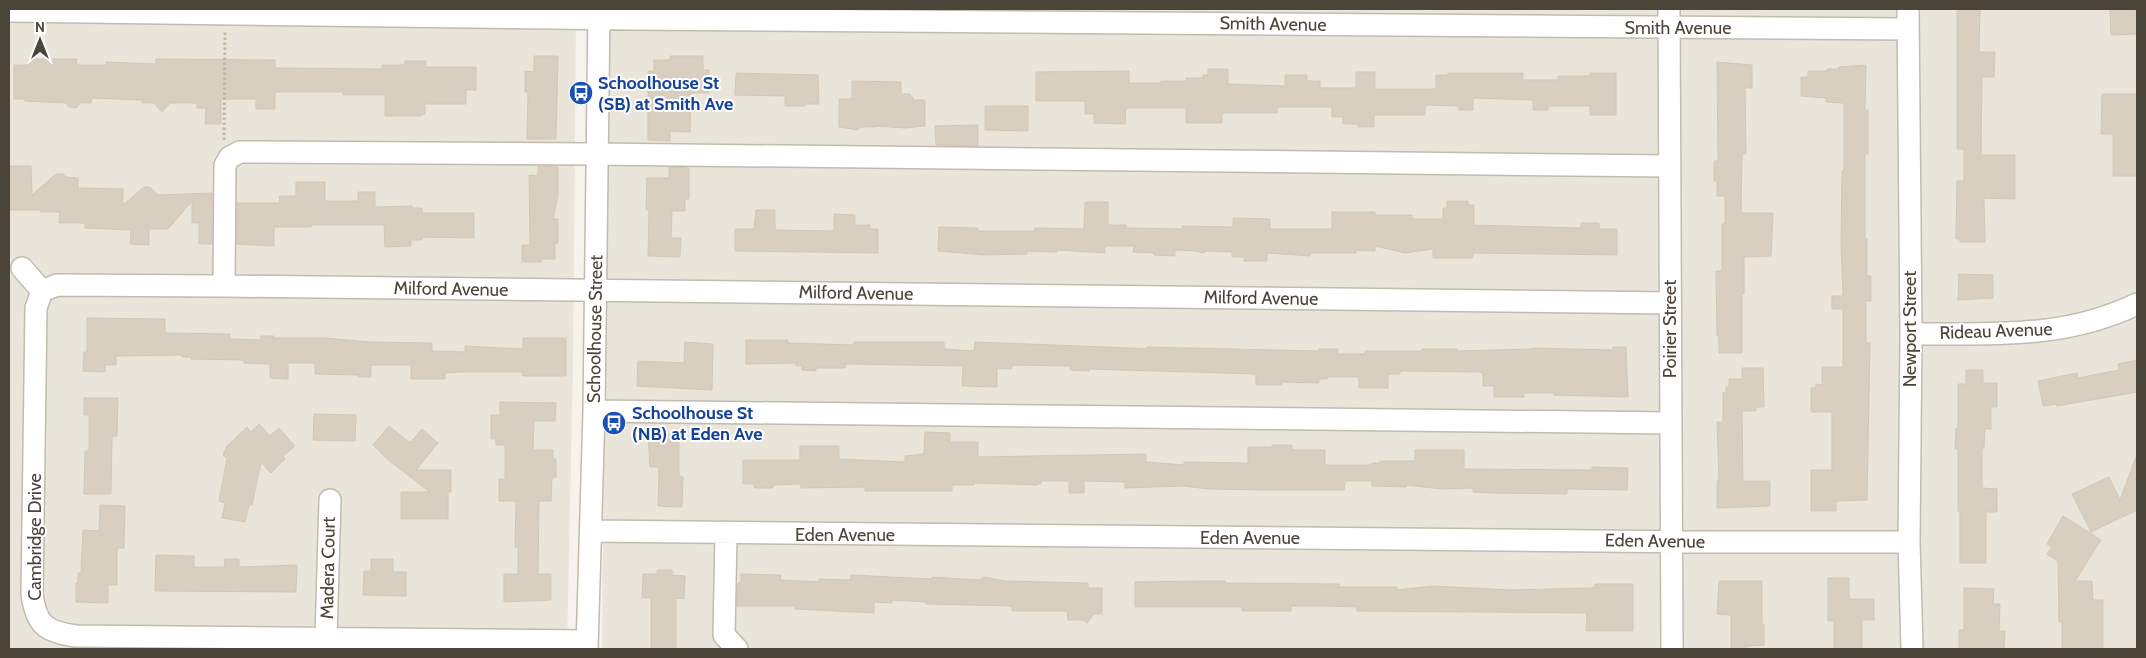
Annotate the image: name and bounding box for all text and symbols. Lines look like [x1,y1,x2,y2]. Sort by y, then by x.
street label: Smith Avenue [1219,12,1327,36]
north arrow [15,15,65,65]
street label: Smith Avenue [1625,17,1731,39]
text: N [35,18,45,36]
place label: Schoolhouse St (SB) at Smith Ave [598,72,733,115]
bus stop icon: Schoolhouse St (SB) at Smith Ave [568,80,594,106]
street label: Schoolhouse Street [583,255,607,403]
street label: Newport Street [1899,271,1921,387]
street label: Milford Avenue [393,277,509,301]
street label: Poirier Street [1659,280,1681,378]
street label: Milford Avenue [798,281,914,305]
street label: Milford Avenue [1203,286,1319,310]
street label: Rideau Avenue [1939,318,2053,344]
place label: Schoolhouse St (NB) at Eden Ave [632,402,763,445]
bus stop icon: Schoolhouse St (NB) at Eden Ave [601,410,627,436]
street label: Cambridge Drive [24,473,46,601]
street label: Madera Court [316,517,340,619]
street label: Eden Avenue [795,524,895,546]
street label: Eden Avenue [1200,527,1300,549]
street label: Eden Avenue [1605,529,1705,553]

